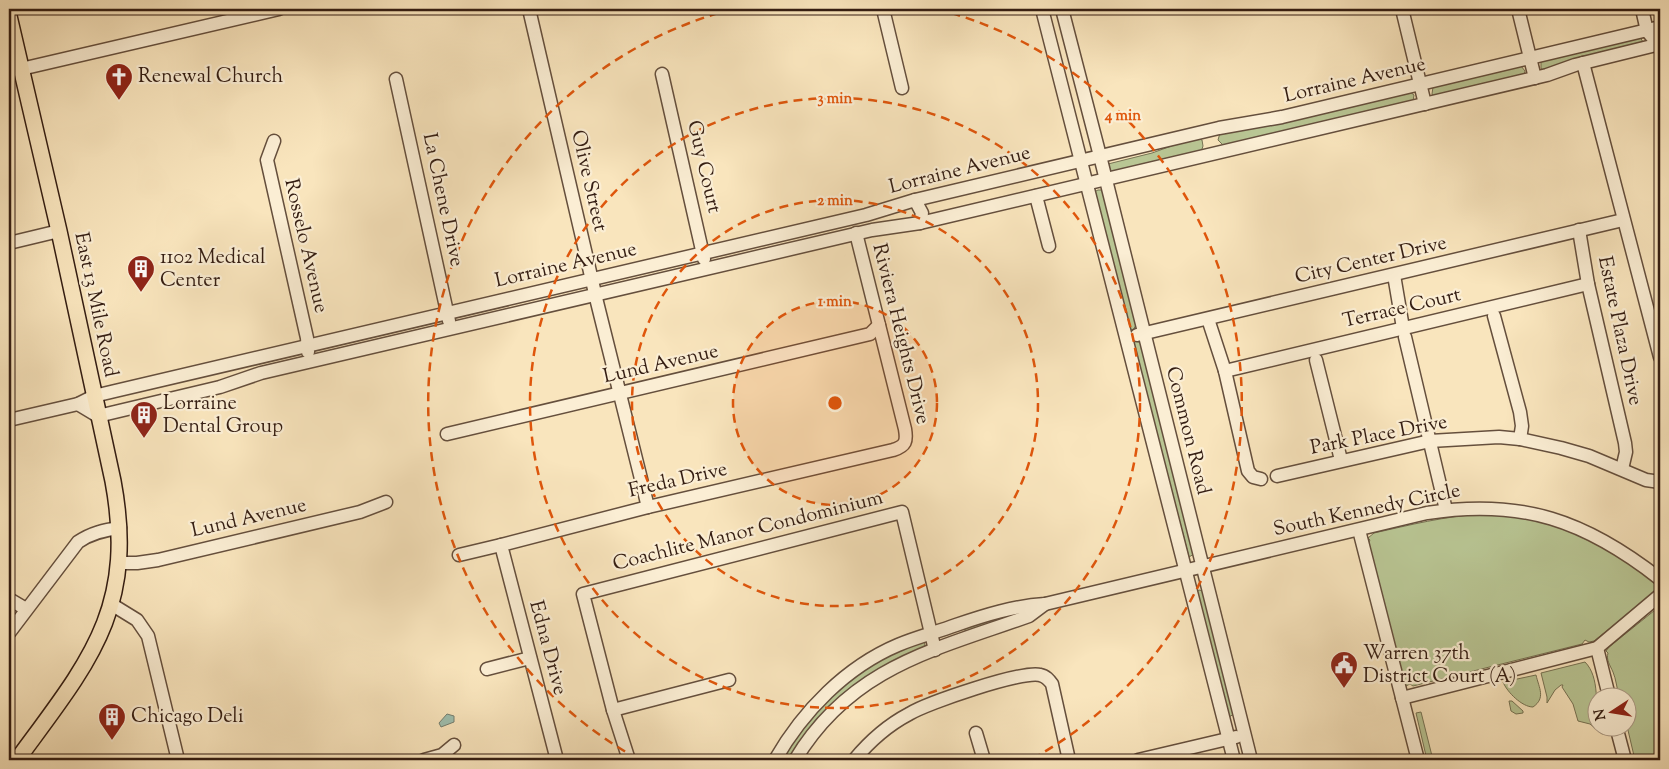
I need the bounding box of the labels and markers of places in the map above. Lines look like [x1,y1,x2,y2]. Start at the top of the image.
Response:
church icon: Renewal Church [104,62,134,101]
place label: Renewal Church [138,63,283,92]
place label: 1102 Medical Center [160,244,266,296]
building icon: 1102 Medical Center [126,254,156,293]
place label: Lorraine Dental Group [163,390,283,442]
centre of rings [826,394,844,412]
building icon: Lorraine Dental Group [129,400,159,439]
place label: Warren 37th District Court (A) [1363,640,1516,692]
public building icon: Warren 37th District Court (A) [1329,650,1359,689]
building icon: Chicago Deli [97,702,127,741]
place label: Chicago Deli [131,703,244,732]

